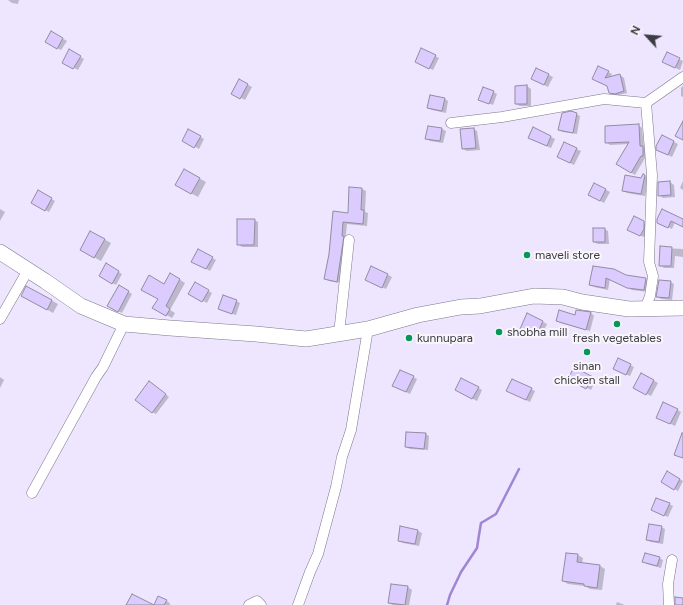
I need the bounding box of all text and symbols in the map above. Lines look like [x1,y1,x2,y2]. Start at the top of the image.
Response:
north arrow [627,16,667,56]
text: N [628,24,643,37]
place label: maveli store [535,248,600,262]
marker: maveli store [522,250,532,260]
marker: fresh vegetables [612,319,622,329]
place label: shobha mill [507,325,567,339]
marker: shobha mill [494,327,504,337]
place label: kunnupara [417,331,473,345]
place label: fresh vegetables [573,331,661,345]
marker: kunnupara [404,333,414,343]
marker: sinan chicken stall [582,347,592,357]
place label: sinan chicken stall [554,359,620,387]

